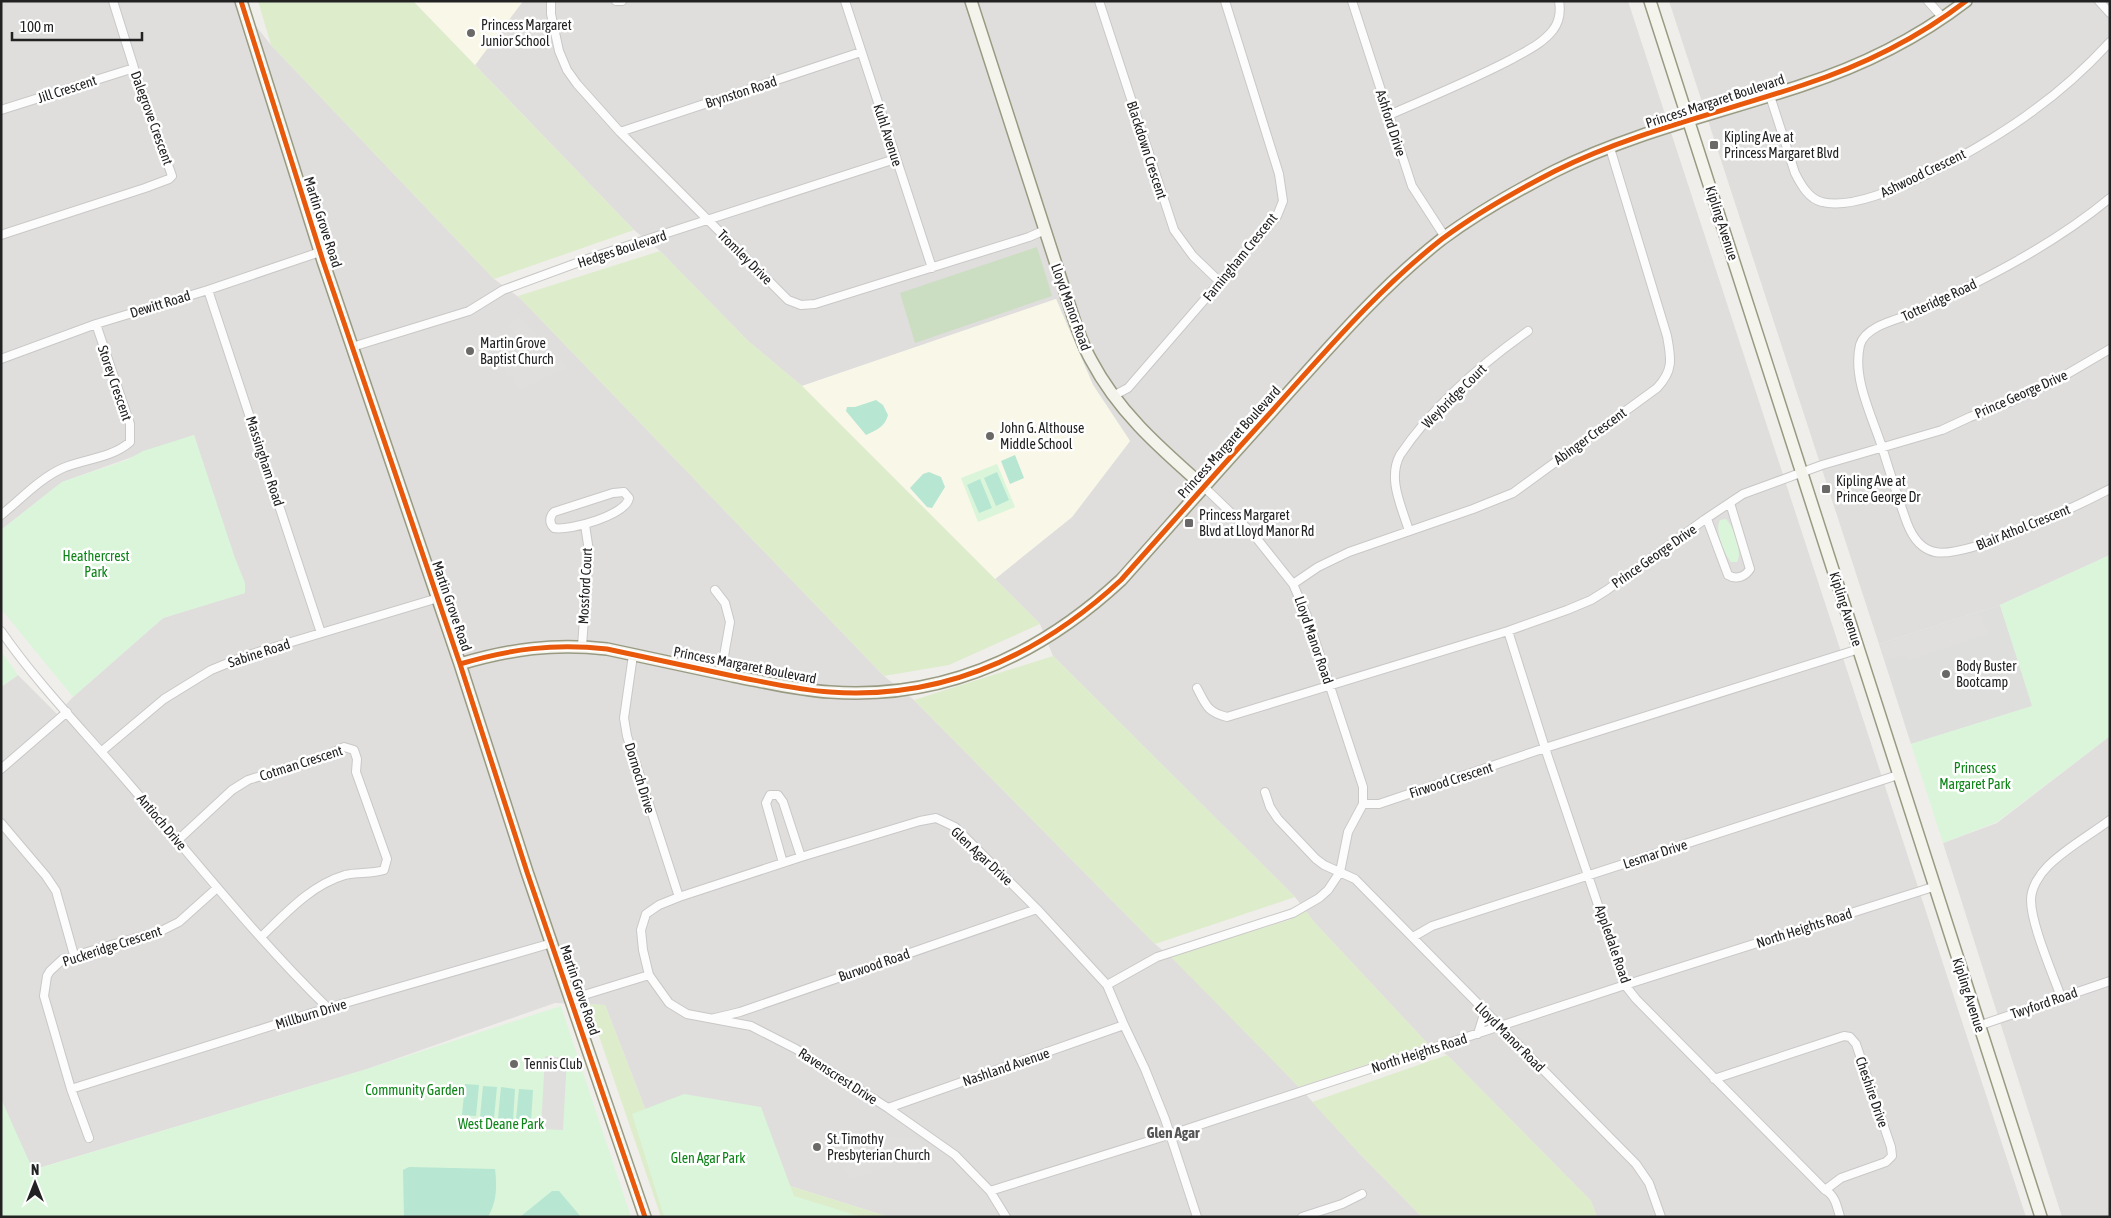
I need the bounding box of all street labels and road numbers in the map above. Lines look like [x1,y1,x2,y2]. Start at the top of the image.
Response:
street label: Dalegrove Crescent [128,69,176,167]
street label: Princess Margaret Boulevard [1643,71,1787,131]
street label: Jill Crescent [35,72,99,106]
street label: Brynston Road [703,73,779,111]
street label: Ashford Drive [1373,88,1409,158]
street label: Blackdown Crescent [1124,99,1170,201]
street label: Kuhl Avenue [870,102,906,168]
street label: Ashwood Crescent [1878,146,1968,200]
street label: Martin Grove Road [301,175,345,269]
street label: Kipling Avenue [1702,184,1742,262]
street label: Farningham Crescent [1200,210,1280,304]
street label: Tromley Drive [714,226,776,288]
street label: Hedges Boulevard [575,227,669,271]
street label: Lloyd Manor Road [1048,261,1094,353]
street label: Totteridge Road [1899,276,1979,324]
street label: Dewitt Road [128,287,192,321]
street label: Storey Crescent [95,343,135,423]
street label: Weybridge Court [1419,361,1489,431]
street label: Prince George Drive [1972,366,2070,422]
street label: Princess Margaret Boulevard [1174,383,1284,501]
street label: Abinger Crescent [1551,404,1629,468]
street label: Massingham Road [243,414,287,508]
street label: Blair Athol Crescent [1974,501,2072,553]
street label: Prince George Drive [1609,521,1699,591]
street label: Mossford Court [575,547,595,625]
street label: Martin Grove Road [429,559,475,653]
street label: Kipling Avenue [1826,570,1866,648]
street label: Lloyd Manor Road [1292,594,1336,686]
street label: Sabine Road [226,635,292,671]
street label: Princess Margaret Boulevard [672,643,818,687]
street label: Dornoch Drive [622,741,658,815]
street label: Cotman Crescent [257,742,345,784]
street label: Firwood Crescent [1407,759,1495,801]
street label: Antioch Drive [134,791,190,853]
street label: Glen Agar Drive [948,823,1016,889]
street label: Lesmar Drive [1621,836,1689,872]
street label: Appledale Road [1592,903,1634,985]
street label: North Heights Road [1754,905,1854,951]
street label: Puckeridge Crescent [60,922,164,970]
street label: Martin Grove Road [557,943,603,1037]
street label: Burwood Road [836,945,912,985]
street label: Kipling Avenue [1949,956,1989,1034]
street label: Twyford Road [2009,984,2079,1022]
street label: Millburn Drive [274,996,348,1032]
street label: Lloyd Manor Road [1472,999,1548,1075]
street label: North Heights Road [1369,1030,1469,1076]
street label: Ravenscrest Drive [795,1045,881,1107]
street label: Nashland Avenue [960,1045,1052,1089]
street label: Cheshire Drive [1852,1054,1892,1130]

